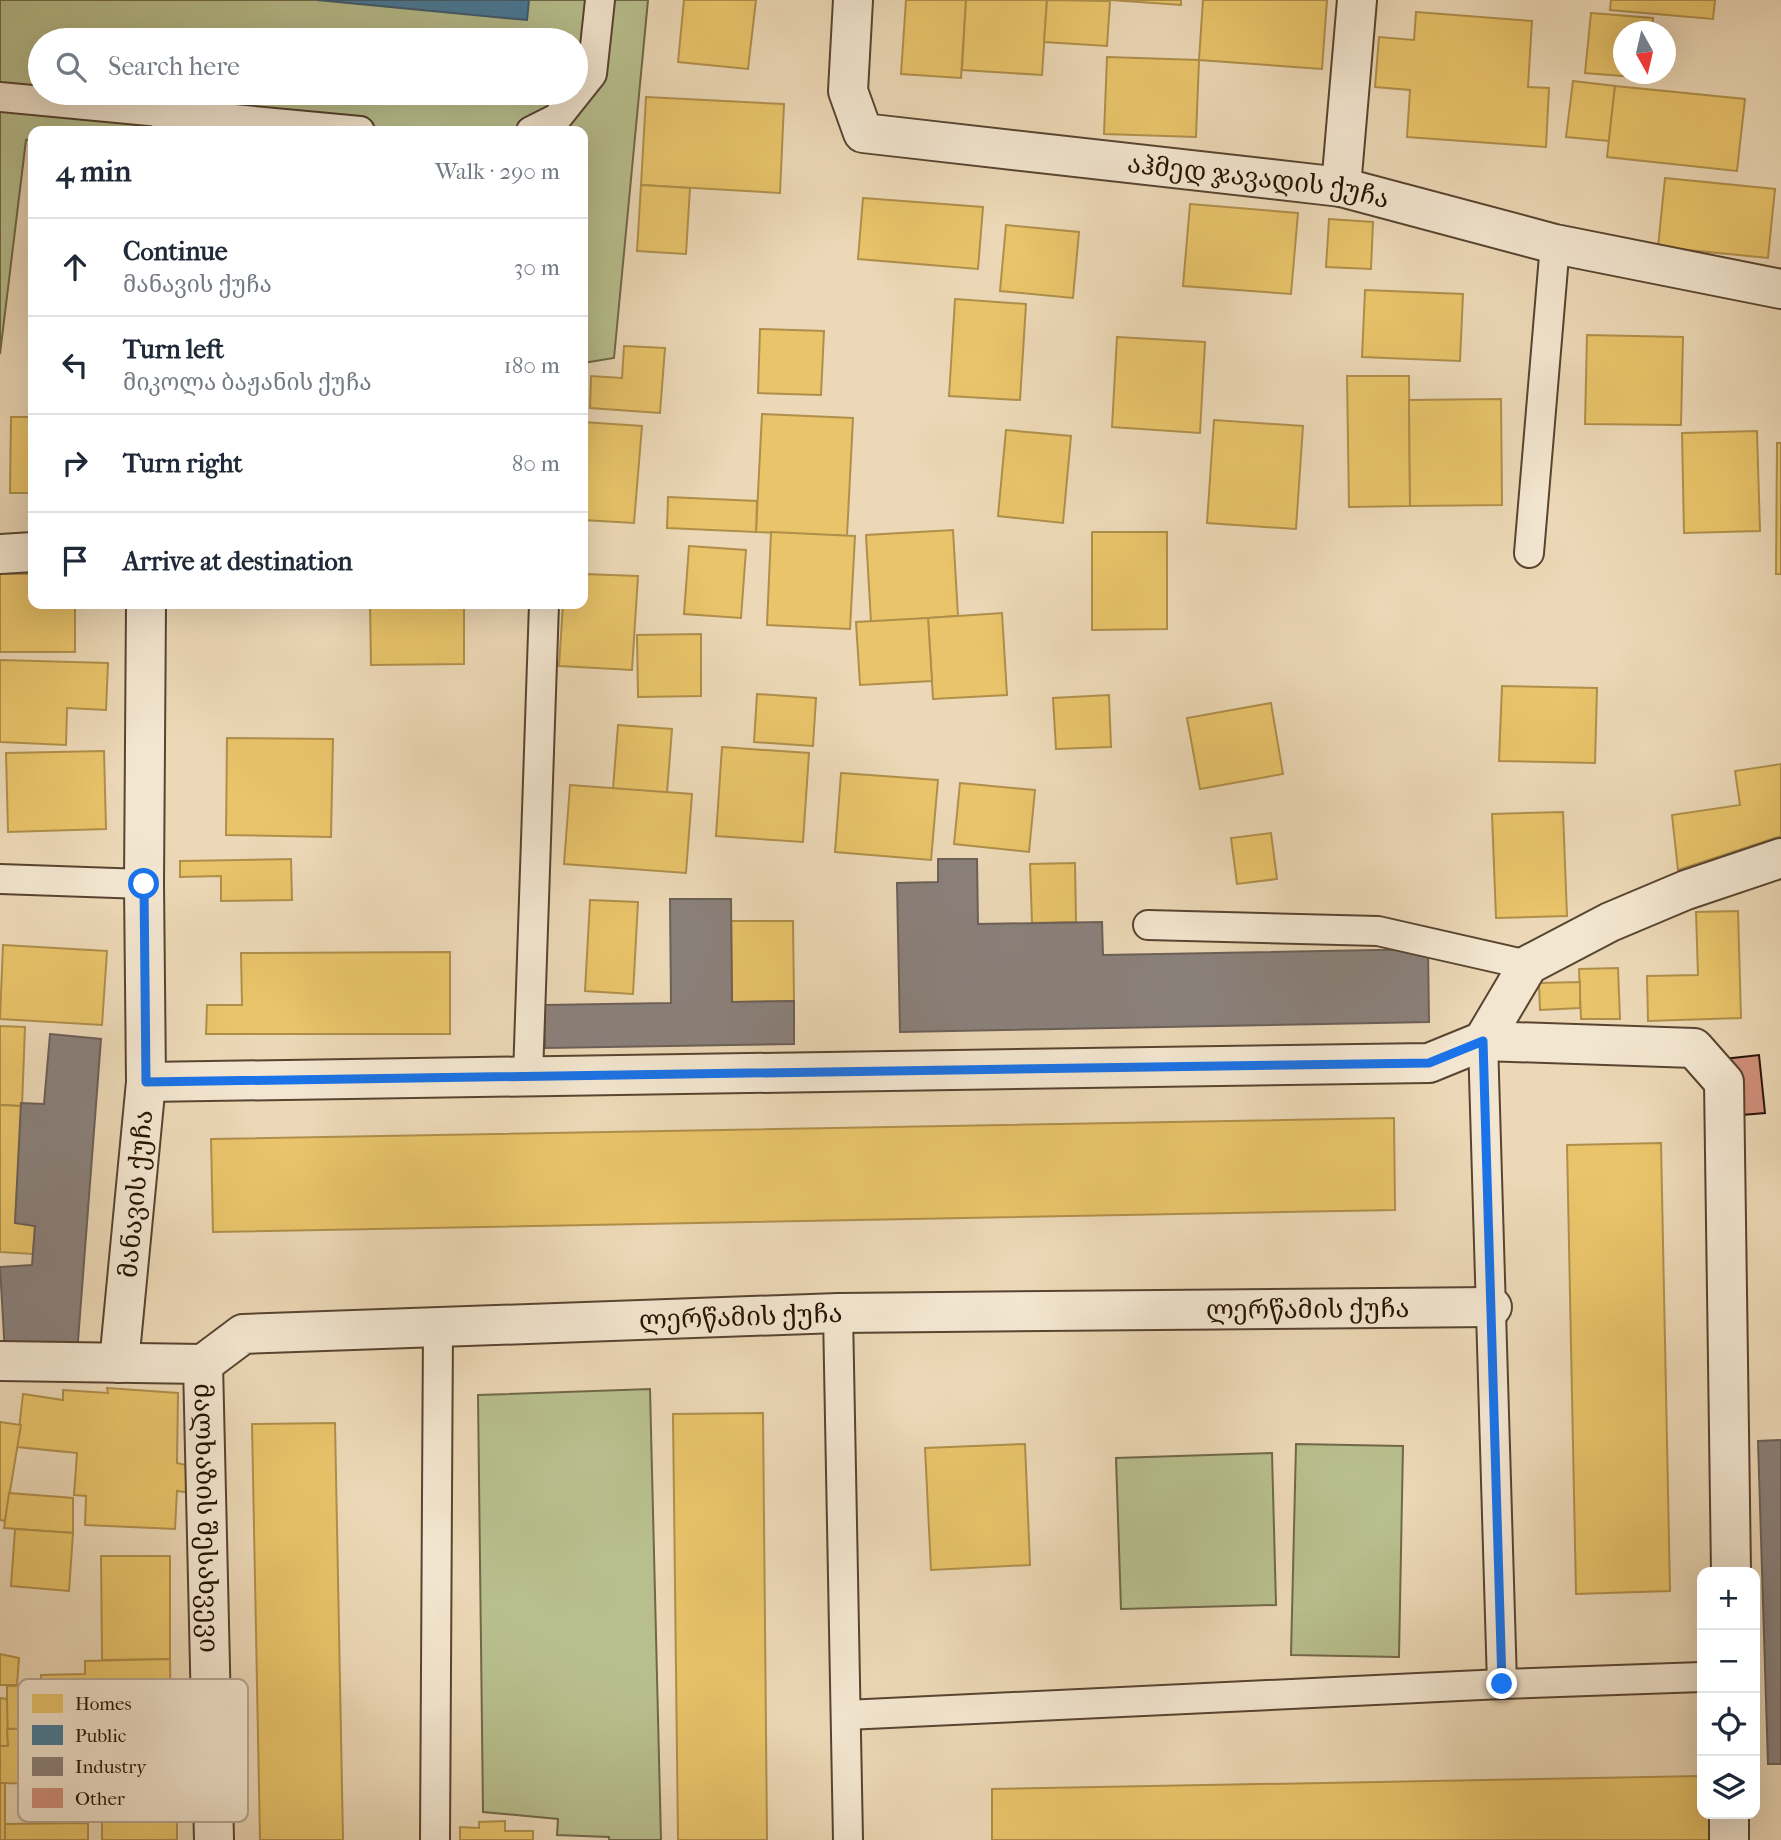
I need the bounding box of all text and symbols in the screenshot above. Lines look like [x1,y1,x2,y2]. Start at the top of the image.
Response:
north arrow [1613,21,1676,84]
search box [28,28,588,105]
icon: search [52,48,90,86]
text: Search here [108,51,240,82]
street label: აჰმედ ჯავადის ქუჩა [1126,147,1393,215]
text: 4 min [56,154,131,189]
text: Walk · 290 m [435,158,560,185]
text: Continue [123,236,228,267]
icon: ahead [56,248,94,286]
text: 30 m [514,254,560,281]
text: მანავის ქუჩა [123,271,272,298]
text: Turn left [123,334,224,365]
icon: left [56,346,94,384]
text: 180 m [503,352,560,379]
text: მიკოლა ბაჟანის ქუჩა [123,369,372,396]
icon: right [56,444,94,482]
text: Turn right [123,448,243,479]
text: 80 m [512,450,560,477]
icon: arrive [56,542,94,580]
text: Arrive at destination [123,546,353,577]
route start [128,868,159,899]
street label: მანავის ქუჩა [112,1109,159,1279]
street label: ლერწამის ქუჩა [1206,1292,1409,1325]
street label: ლერწამის ქუჩა [638,1297,843,1336]
street label: მალხაზის შესახვევი [188,1383,225,1653]
map controls [1697,1567,1760,1819]
button: + [1697,1567,1760,1630]
button: − [1697,1630,1760,1693]
route end [1486,1668,1517,1699]
legend [18,1679,248,1822]
text: Homes [75,1693,131,1715]
button: locate [1697,1693,1760,1756]
text: Public [75,1725,126,1747]
text: Industry [75,1756,147,1778]
button: layers [1697,1756,1760,1819]
text: Other [75,1788,126,1810]

